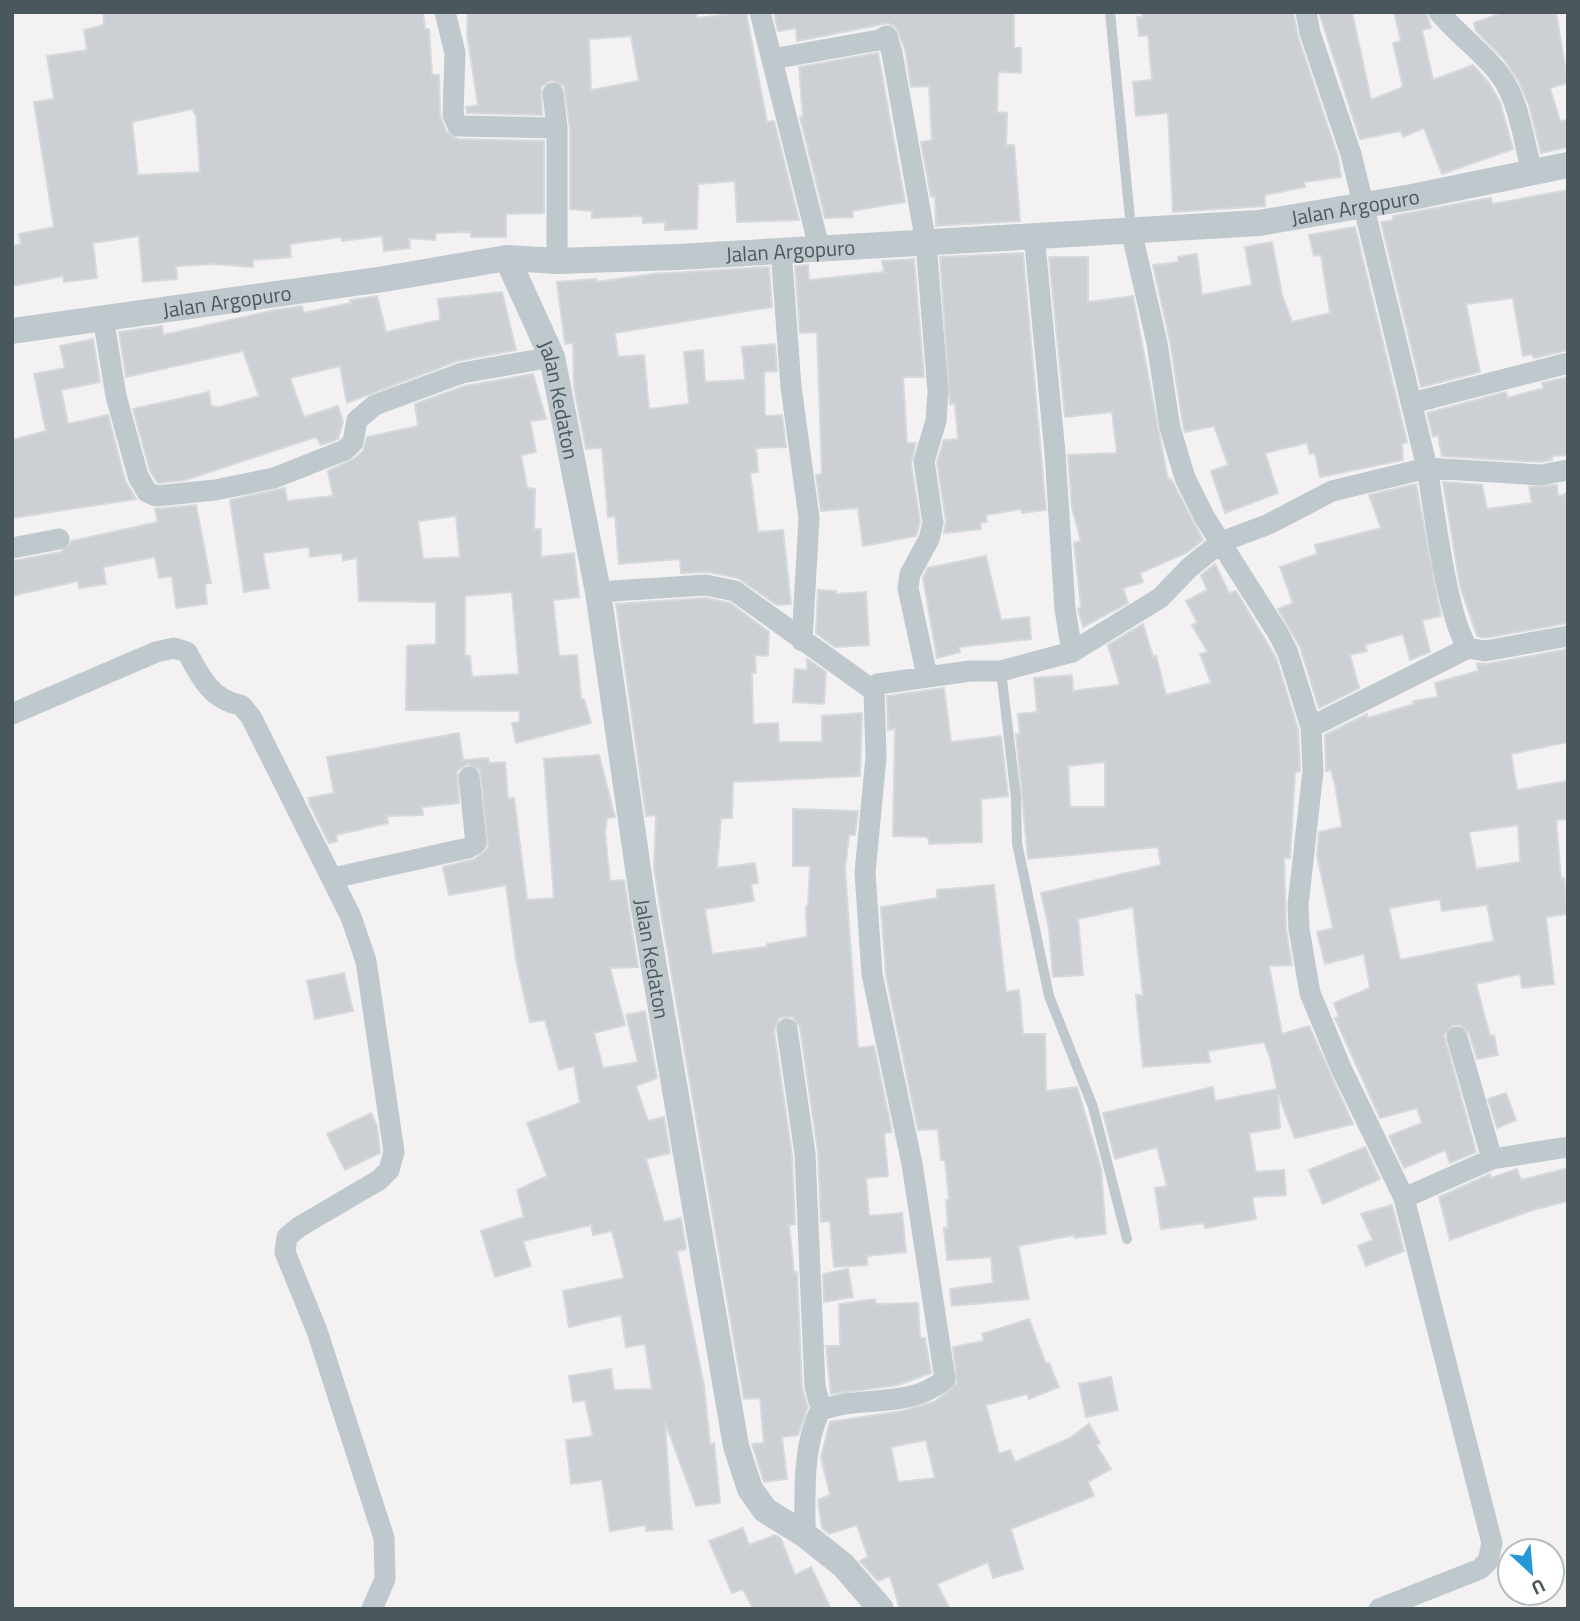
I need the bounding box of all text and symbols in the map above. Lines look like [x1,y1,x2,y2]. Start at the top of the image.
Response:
street label: Jalan Argopuro [1288,180,1422,233]
street label: Jalan Argopuro [725,231,856,270]
street label: Jalan Argopuro [160,276,293,326]
street label: Jalan Kedaton [530,334,588,462]
street label: Jalan Kedaton [627,897,679,1021]
north arrow [1496,1537,1566,1607]
text: U [1527,1572,1551,1603]

